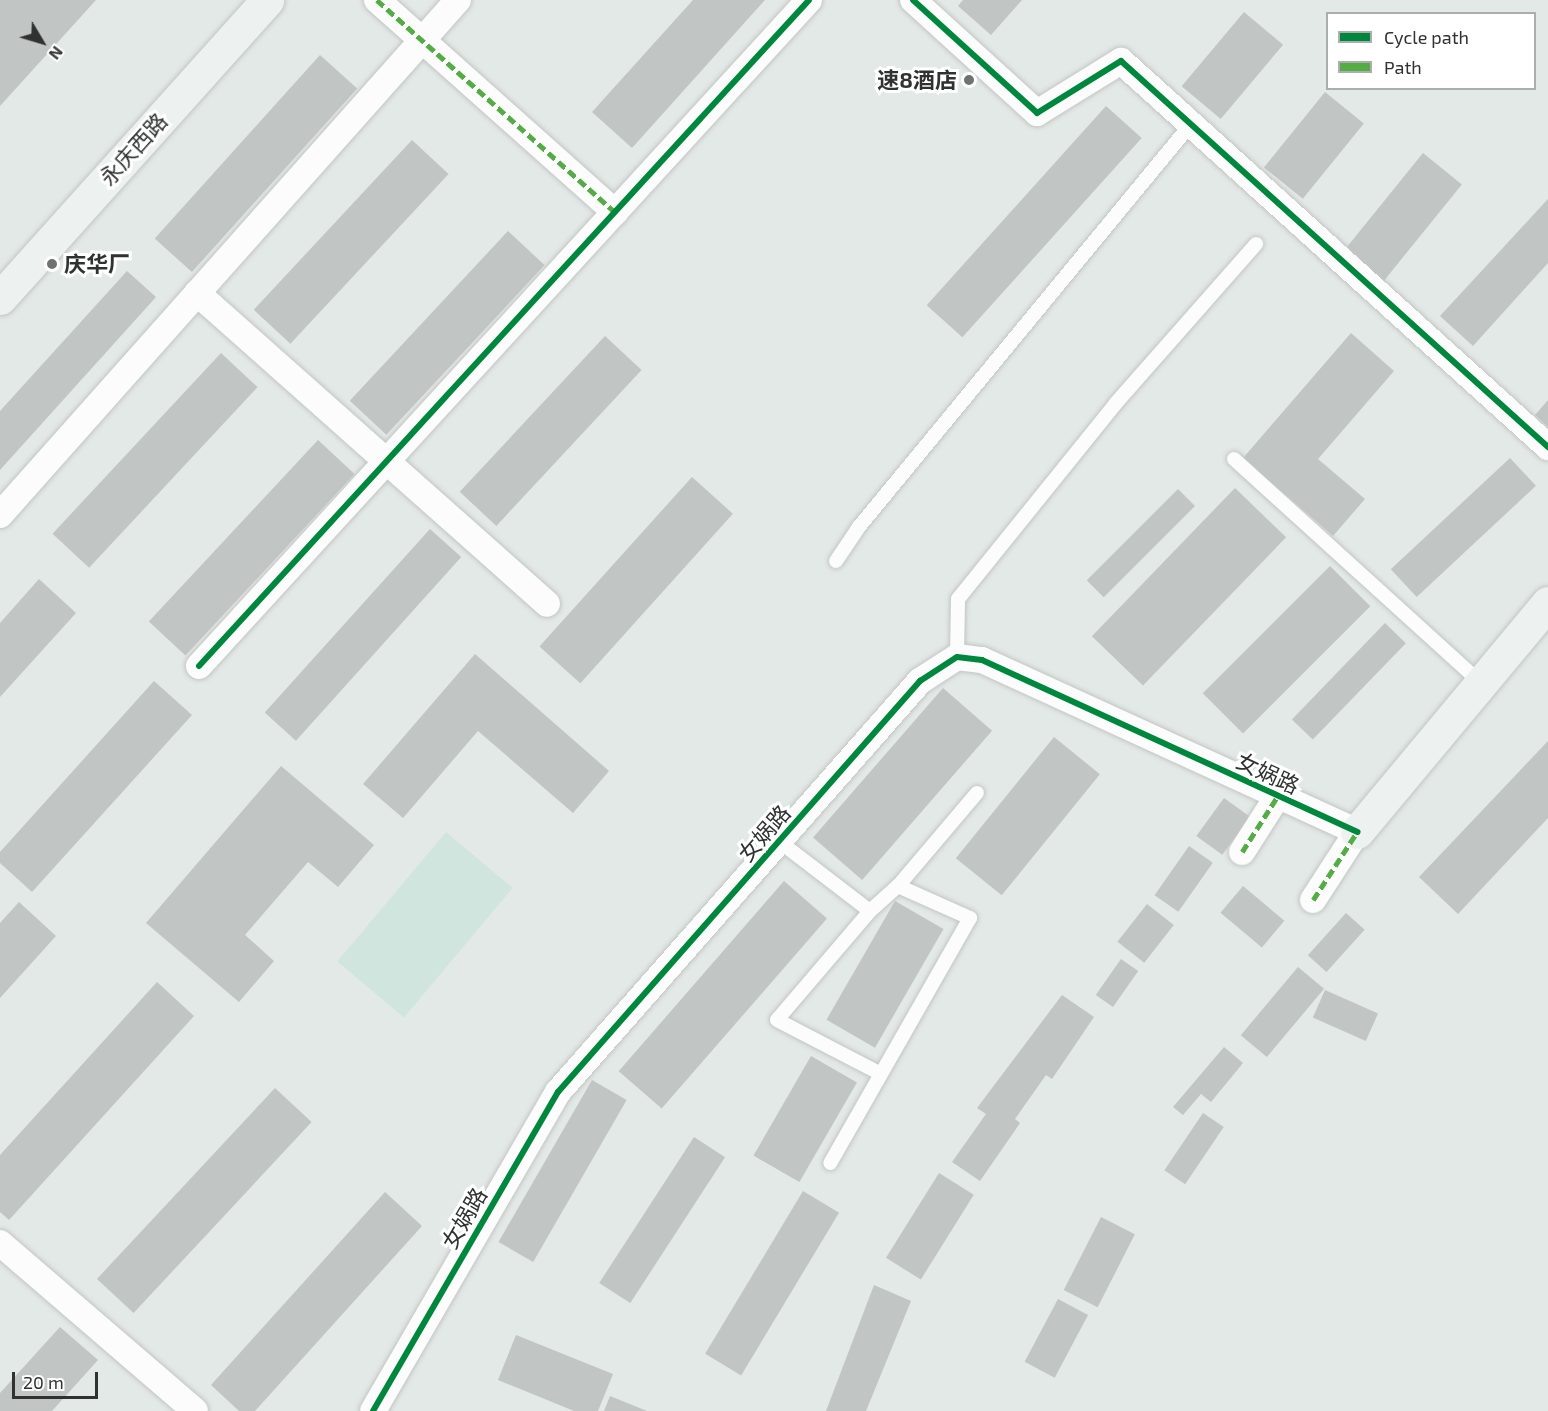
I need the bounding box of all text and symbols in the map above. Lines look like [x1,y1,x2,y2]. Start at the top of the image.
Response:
north arrow [12,12,72,72]
legend [1326,12,1536,90]
text: Cycle path [1384,26,1469,48]
text: N [46,43,68,64]
text: Path [1384,56,1422,78]
place label: 速8酒店 [877,67,957,93]
marker: 速8酒店 [962,73,976,87]
street label: 永庆西路 [94,107,172,191]
place label: 庆华厂 [64,251,130,277]
marker: 庆华厂 [45,257,59,271]
street label: 女娲路 [1233,747,1303,799]
street label: 女娲路 [732,799,796,867]
street label: 女娲路 [436,1183,492,1253]
scale bar [15,1360,100,1398]
text: 20 m [23,1371,64,1393]

